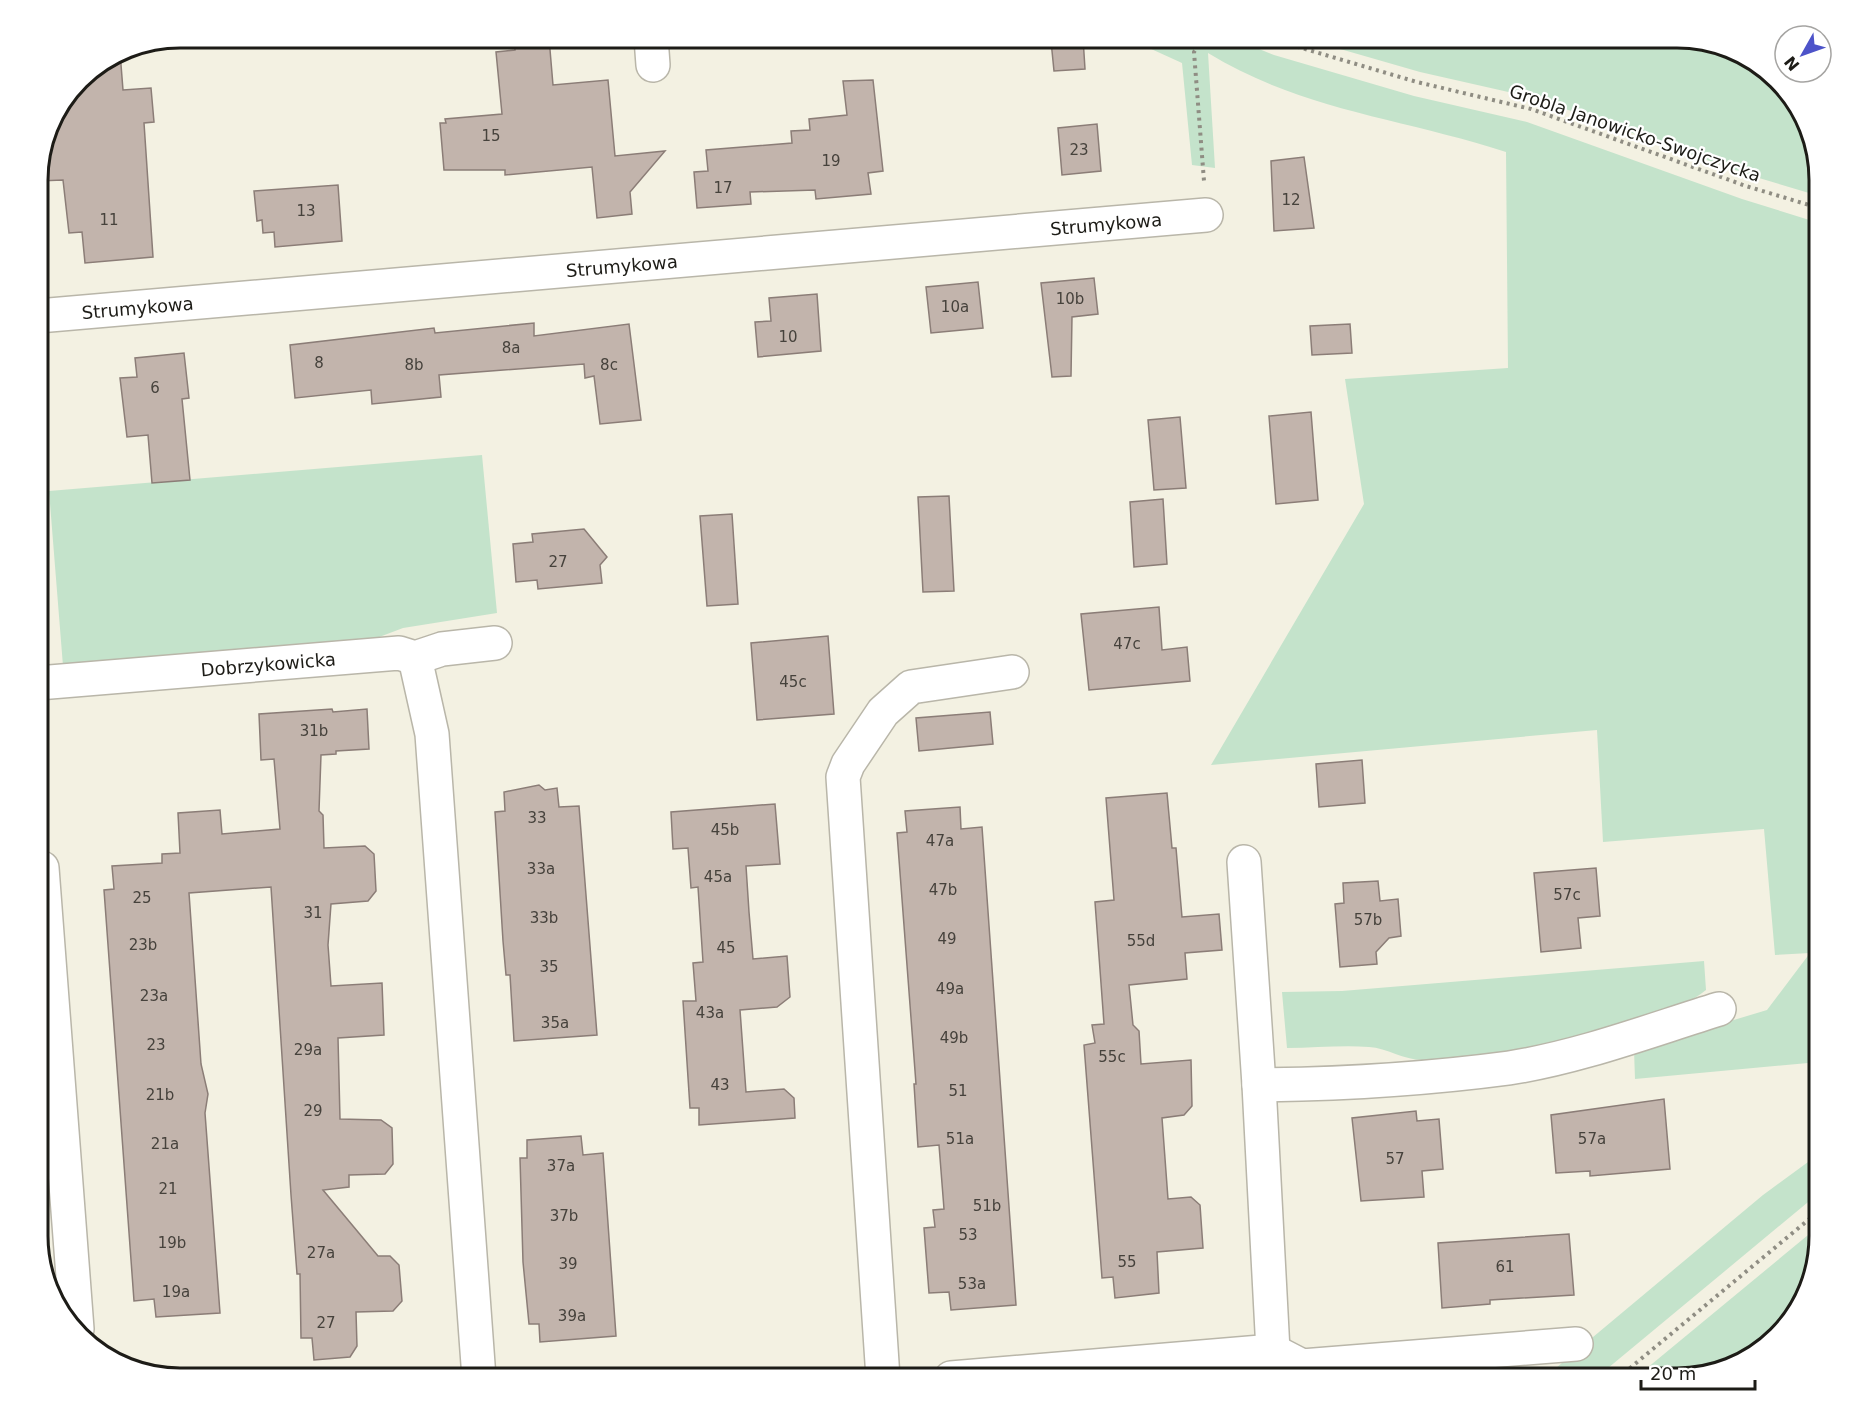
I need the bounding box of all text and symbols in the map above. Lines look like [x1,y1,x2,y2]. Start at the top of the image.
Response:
north arrow [1773,24,1833,84]
text: N [1780,52,1803,75]
street label: Grobla Janowicko-Swojczycka [1507,80,1763,186]
house number: 15 [481,127,501,145]
house number: 23 [1069,141,1089,159]
house number: 19 [821,152,841,170]
house number: 17 [713,179,733,197]
house number: 12 [1281,191,1301,209]
house number: 13 [296,202,316,220]
street label: Strumykowa [1049,208,1163,239]
house number: 11 [99,211,119,229]
street label: Strumykowa [565,250,679,281]
house number: 10b [1056,290,1084,308]
street label: Strumykowa [81,292,194,323]
house number: 10a [941,298,969,316]
house number: 10 [778,328,798,346]
house number: 8a [502,339,520,357]
house number: 8 [314,354,324,372]
house number: 8b [404,356,424,374]
house number: 8c [600,356,618,374]
house number: 6 [150,379,160,397]
house number: 27 [548,553,568,571]
house number: 47c [1113,635,1141,653]
street label: Dobrzykowicka [200,648,337,680]
house number: 45c [779,673,807,691]
house number: 31b [300,722,328,740]
house number: 33 [527,809,547,827]
house number: 45b [711,821,739,839]
house number: 47a [926,832,954,850]
house number: 33a [527,860,555,878]
house number: 45a [704,868,732,886]
house number: 47b [929,881,957,899]
house number: 57c [1553,886,1581,904]
house number: 25 [132,889,152,907]
house number: 31 [303,904,323,922]
house number: 33b [530,909,558,927]
house number: 57b [1354,911,1382,929]
house number: 49 [937,930,957,948]
house number: 55d [1127,932,1155,950]
house number: 23b [129,936,157,954]
house number: 45 [716,939,736,957]
house number: 35 [539,958,559,976]
house number: 49a [936,980,964,998]
house number: 23a [140,987,168,1005]
house number: 43a [696,1004,724,1022]
house number: 35a [541,1014,569,1032]
house number: 49b [940,1029,968,1047]
house number: 23 [146,1036,166,1054]
house number: 29a [294,1041,322,1059]
house number: 55c [1098,1048,1126,1066]
house number: 43 [710,1076,730,1094]
house number: 51 [948,1082,968,1100]
house number: 21b [146,1086,174,1104]
house number: 29 [303,1102,323,1120]
house number: 51a [946,1130,974,1148]
house number: 57a [1578,1130,1606,1148]
house number: 21a [151,1135,179,1153]
house number: 57 [1385,1150,1405,1168]
house number: 37a [547,1157,575,1175]
house number: 21 [158,1180,178,1198]
house number: 51b [973,1197,1001,1215]
house number: 37b [550,1207,578,1225]
house number: 53 [958,1226,978,1244]
house number: 19b [158,1234,186,1252]
house number: 27a [307,1244,335,1262]
house number: 55 [1117,1253,1137,1271]
house number: 39 [558,1255,578,1273]
house number: 61 [1495,1258,1515,1276]
house number: 53a [958,1275,986,1293]
house number: 19a [162,1283,190,1301]
house number: 39a [558,1307,586,1325]
house number: 27 [316,1314,336,1332]
scale bar [1641,1353,1755,1391]
text: 20 m [1650,1363,1696,1384]

